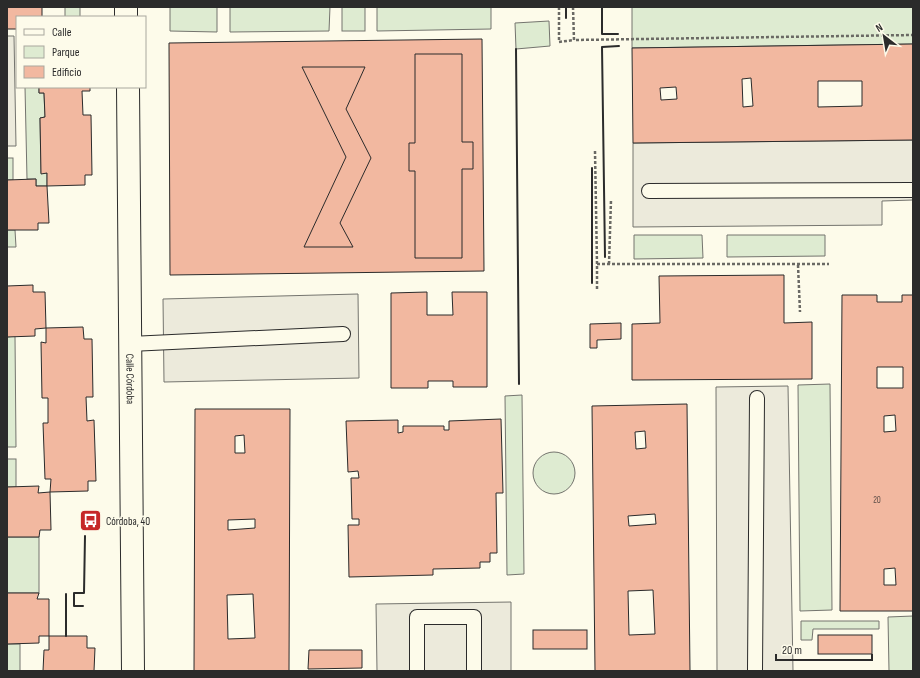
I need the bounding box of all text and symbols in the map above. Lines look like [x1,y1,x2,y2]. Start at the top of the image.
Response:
legend [16,16,146,88]
north arrow [864,16,904,56]
text: N [873,21,885,35]
text: Calle [52,25,72,40]
text: Parque [52,45,80,60]
text: Edificio [52,65,81,80]
street label: Calle Córdoba [123,354,137,404]
house number: 20 [873,495,881,506]
bus stop icon: Córdoba, 40 [78,508,104,534]
place label: Córdoba, 40 [106,515,150,528]
scale bar [776,636,872,662]
text: 20 m [782,643,802,658]

